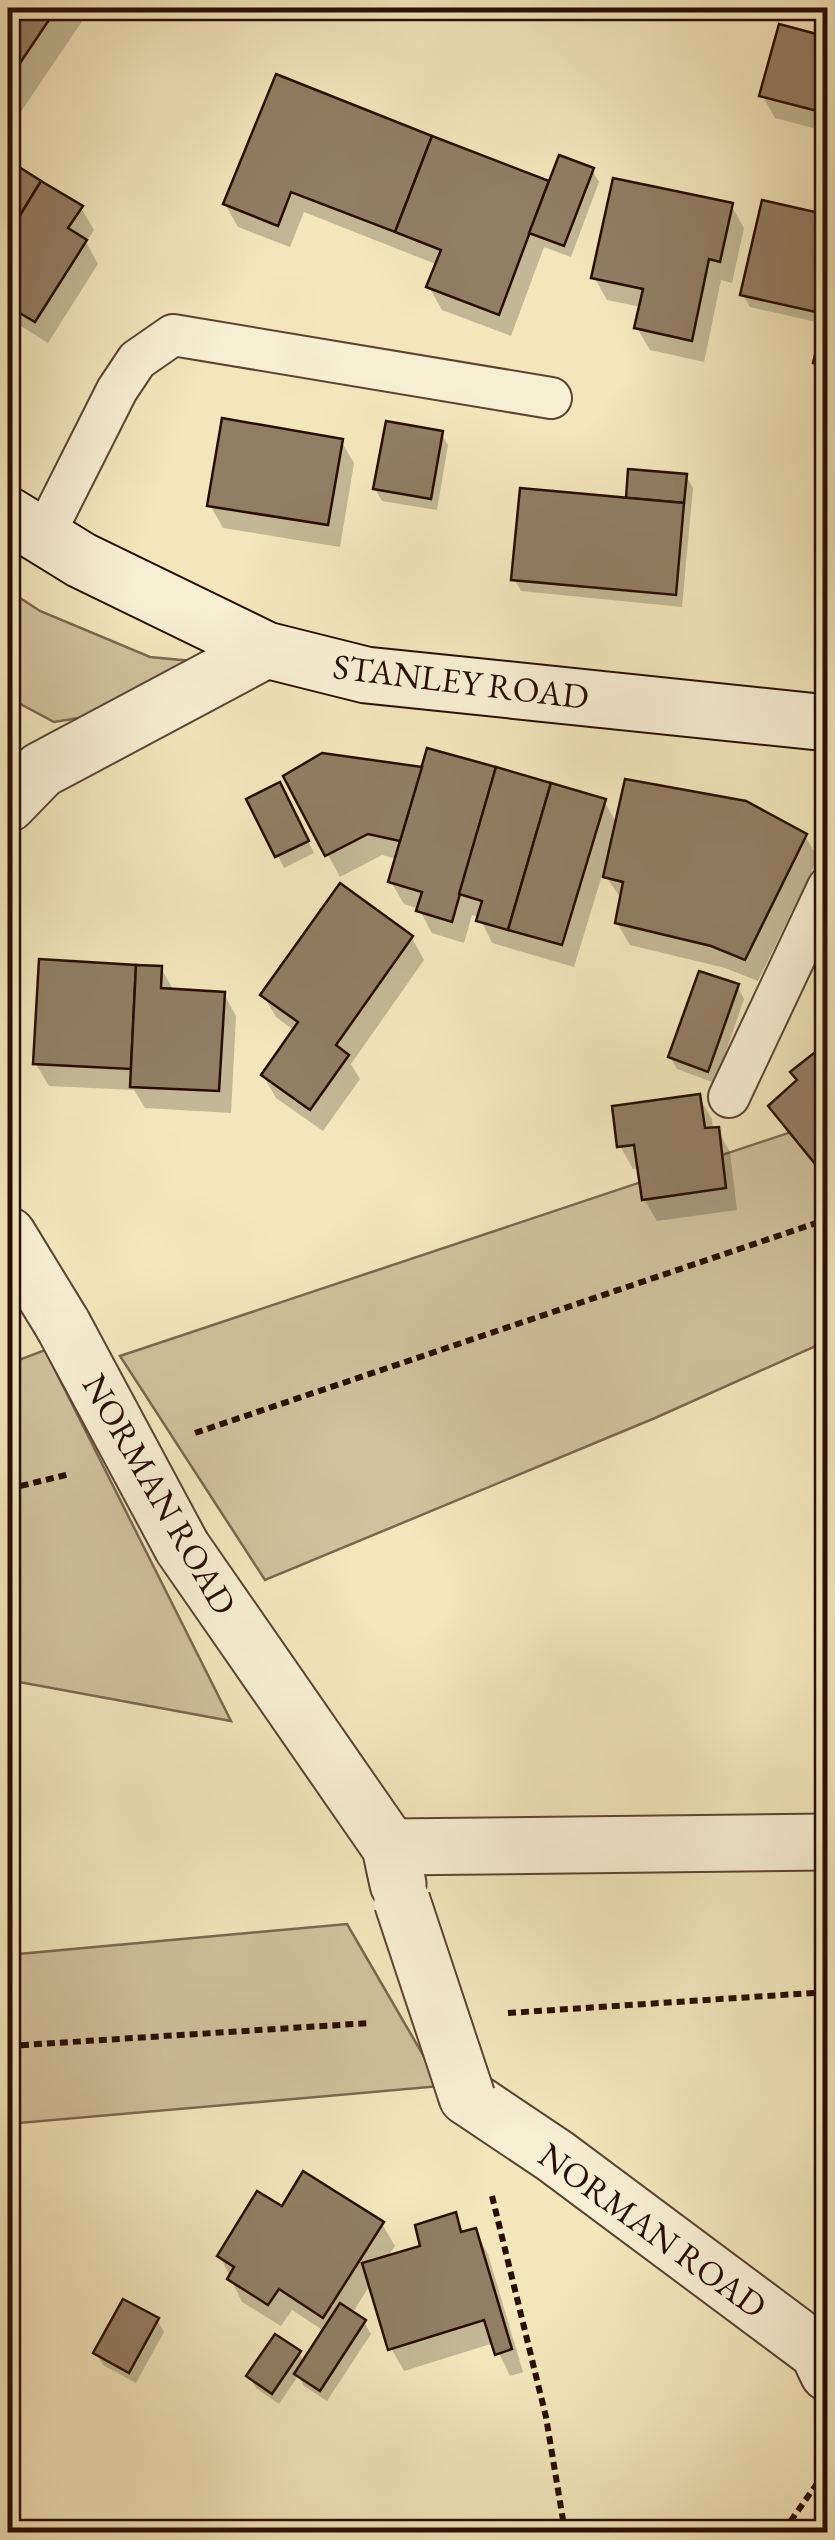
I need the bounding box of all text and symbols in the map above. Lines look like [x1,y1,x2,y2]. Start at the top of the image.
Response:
street label: STANLEY ROAD [331,643,591,719]
street label: NORMAN ROAD [73,1365,247,1623]
street label: NORMAN ROAD [530,2132,776,2328]

